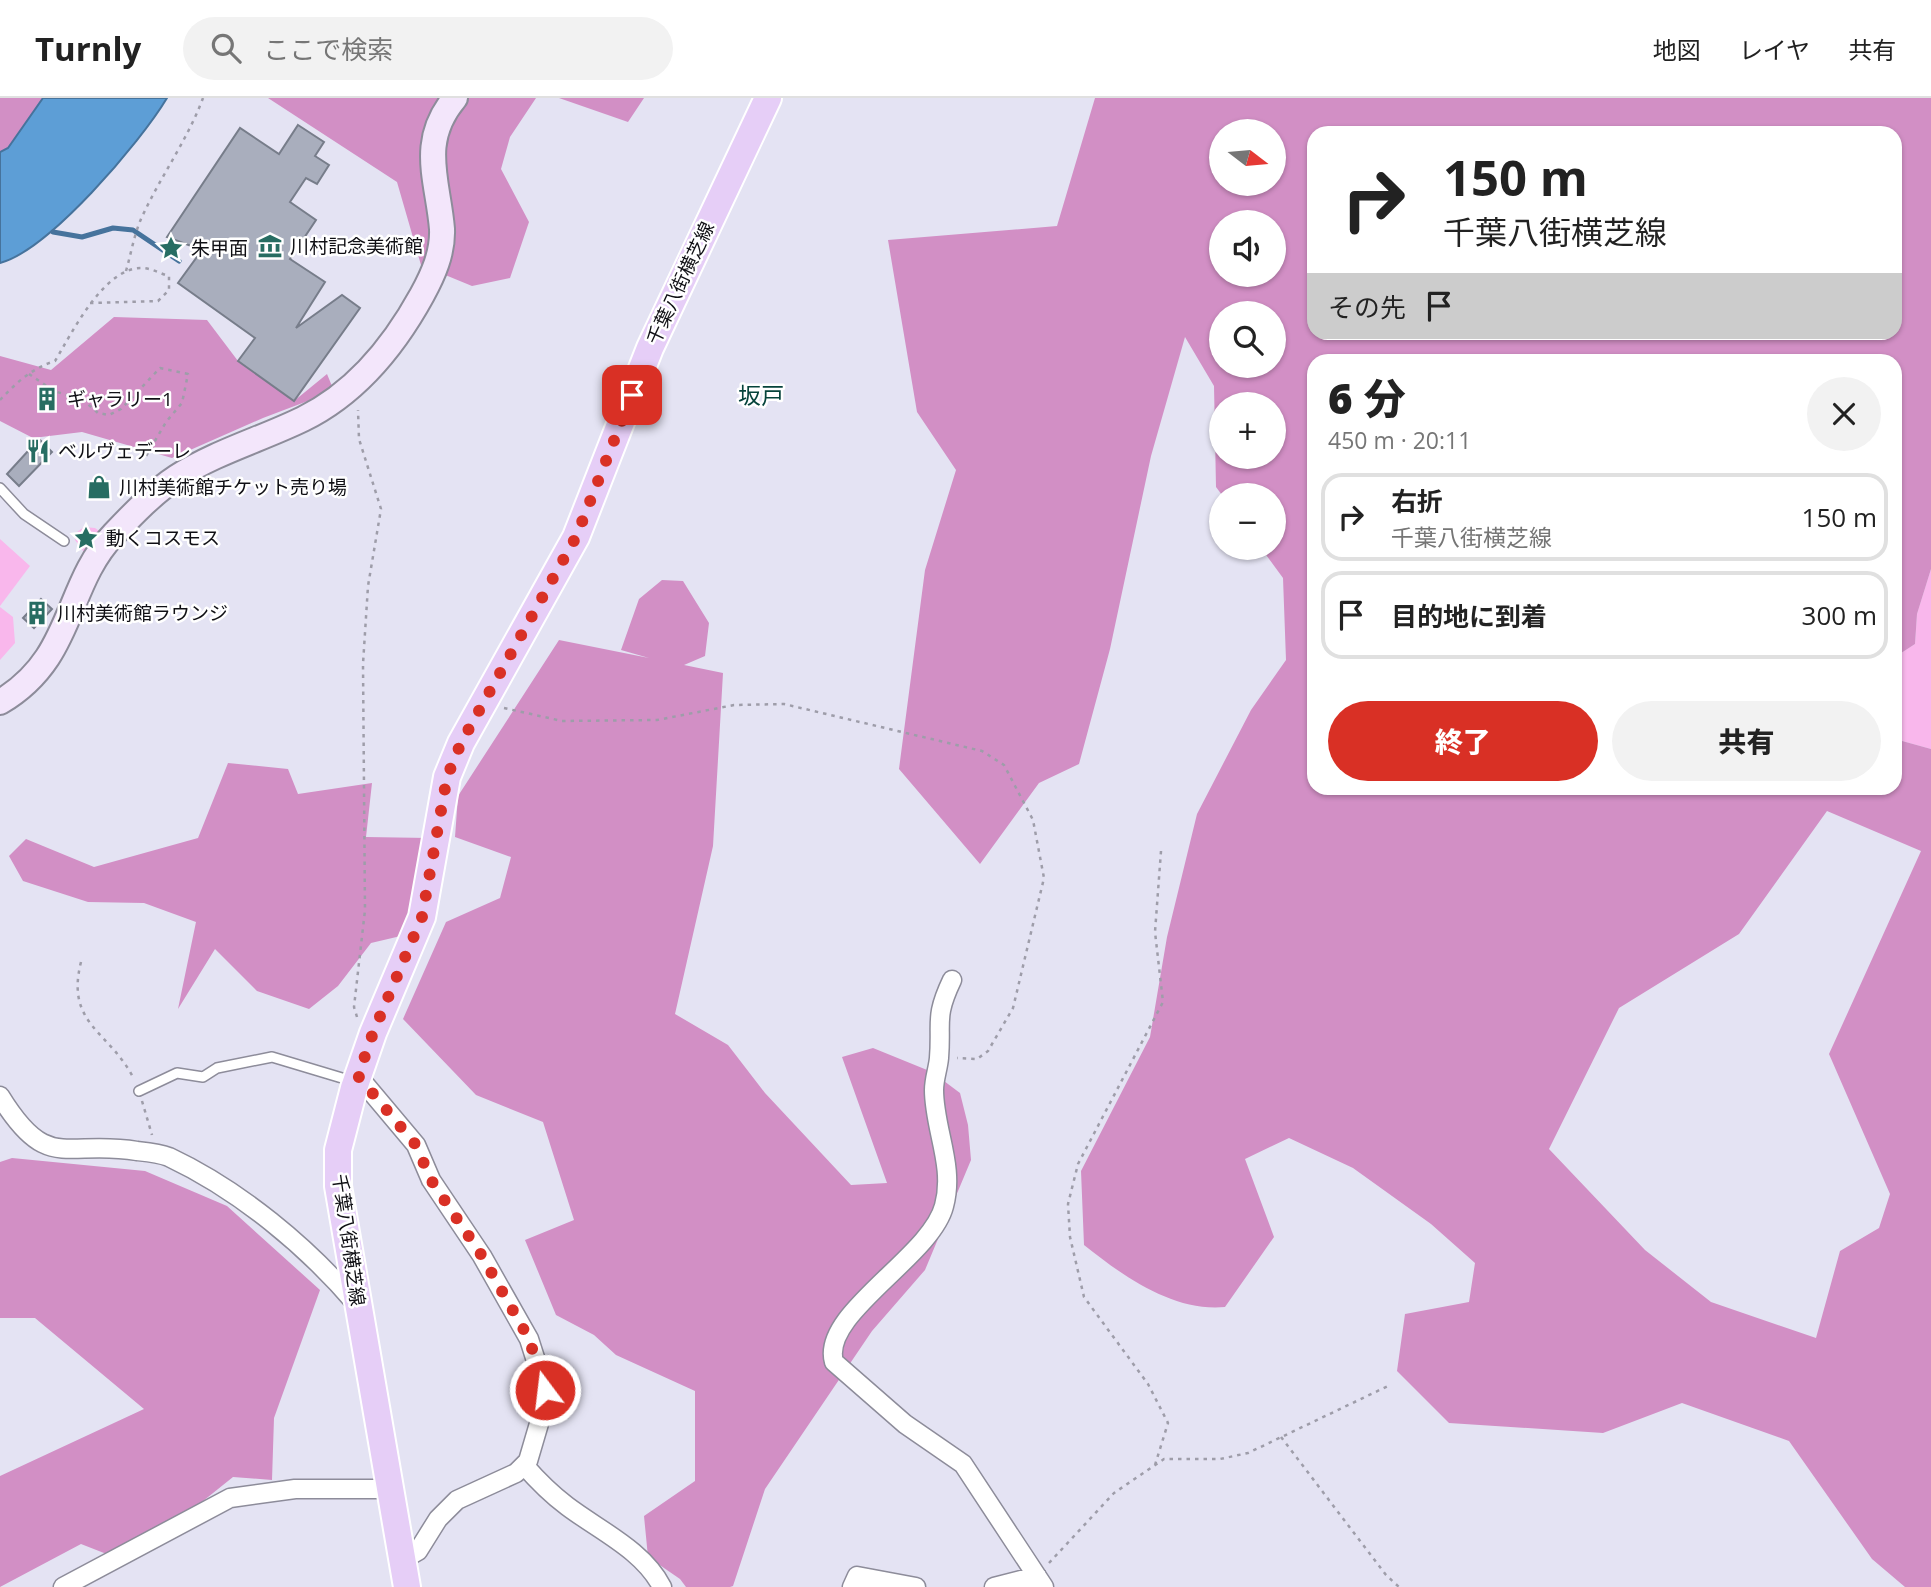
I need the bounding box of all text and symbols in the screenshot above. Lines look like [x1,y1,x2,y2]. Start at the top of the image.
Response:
search box [183,17,673,80]
text: Turnly [35,26,141,71]
icon: search [207,29,245,67]
text: ここで検索 [263,31,393,67]
text: 地図 [1653,33,1701,66]
text: レイヤ [1739,33,1810,66]
text: 共有 [1848,33,1896,66]
north arrow [1209,119,1286,196]
map controls [1209,119,1286,560]
text: 150 m [1443,144,1588,210]
icon: right [1328,154,1419,245]
button: sound [1209,210,1286,287]
text: 千葉八街横芝線 [1443,210,1667,253]
street label: 千葉八街横芝線 [640,217,720,349]
museum icon: 川村記念美術館 [256,232,284,260]
place label: 川村記念美術館 [290,233,423,259]
place icon: 朱甲面 [157,234,185,262]
place label: 朱甲面 [191,235,248,261]
icon: arrive [1420,287,1458,325]
text: その先 [1328,289,1406,325]
button: search [1209,301,1286,378]
pin [602,365,662,425]
text: 6 分 [1328,369,1406,426]
icon: arrive [613,376,651,414]
button: close [1807,377,1881,451]
district label: 坂戸 [738,379,784,411]
building icon: ギャラリー1 [33,385,61,413]
place label: ギャラリー1 [67,386,173,412]
button: + [1209,392,1286,469]
text: 450 m · 20:11 [1328,424,1471,456]
restaurant icon: ベルヴェデーレ [24,437,52,465]
place label: ベルヴェデーレ [58,438,191,464]
shop icon: 川村美術館チケット売り場 [85,473,113,501]
place label: 川村美術館チケット売り場 [119,474,347,500]
button: − [1209,483,1286,560]
text: 右折 [1391,483,1443,519]
icon: right [1332,498,1370,536]
text: 150 m [1802,499,1877,535]
text: 千葉八街横芝線 [1391,521,1552,553]
place icon: 動くコスモス [72,524,100,552]
place label: 動くコスモス [106,525,220,551]
icon: arrive [1332,596,1370,634]
text: 300 m [1802,597,1877,633]
text: 目的地に到着 [1391,598,1547,634]
building icon: 川村美術館ラウンジ [23,599,51,627]
place label: 川村美術館ラウンジ [57,600,228,626]
button: 終了 [1328,701,1598,781]
button: 共有 [1612,701,1881,781]
street label: 千葉八街横芝線 [327,1172,371,1308]
position arrow [508,1353,582,1427]

